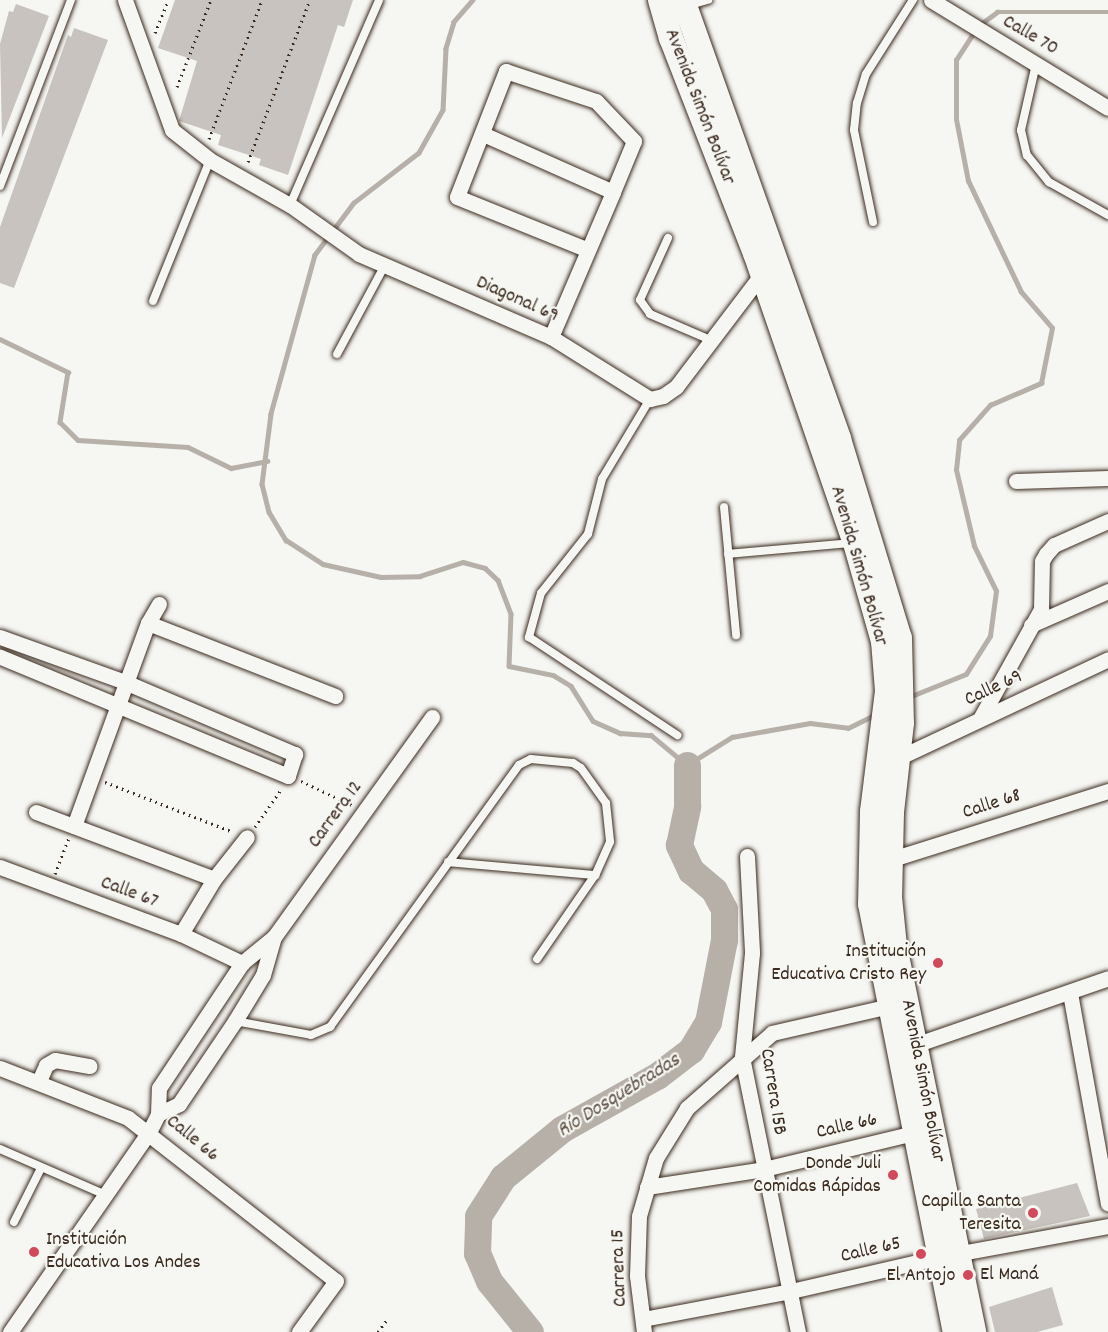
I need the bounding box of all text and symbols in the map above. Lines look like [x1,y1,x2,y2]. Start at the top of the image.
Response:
street label: Calle 70 [998,10,1062,62]
street label: Avenida Simón Bolívar [658,26,740,188]
street label: Diagonal 69 [472,271,562,329]
street label: Avenida Simón Bolívar [824,483,892,649]
street label: Calle 69 [961,665,1027,713]
street label: Carrera 12 [304,777,368,853]
street label: Calle 68 [960,784,1024,826]
street label: Calle 67 [97,872,161,914]
place label: Institución Educativa Cristo Rey [771,940,926,987]
marker: Institución Educativa Cristo Rey [931,956,945,970]
street label: Avenida Simón Bolívar [894,998,950,1164]
street label: Carrera 15B [753,1047,791,1137]
water label: Río Dosquebradas [553,1048,685,1144]
street label: Calle 66 [814,1108,880,1146]
street label: Calle 66 [160,1110,224,1168]
place label: Donde Juli Comidas Rápidas [753,1152,881,1199]
marker: Donde Juli Comidas Rápidas [886,1168,900,1182]
place label: Capilla Santa Teresita [921,1190,1021,1237]
marker: Capilla Santa Teresita [1026,1206,1040,1220]
place label: Institución Educativa Los Andes [46,1228,201,1275]
street label: Carrera 15 [607,1229,633,1307]
street label: Calle 65 [838,1232,904,1270]
marker: Institución Educativa Los Andes [27,1245,41,1259]
marker: El Antojo [914,1247,928,1261]
place label: El Maná [980,1263,1039,1287]
place label: El Antojo [887,1264,955,1288]
marker: El Maná [961,1268,975,1282]

